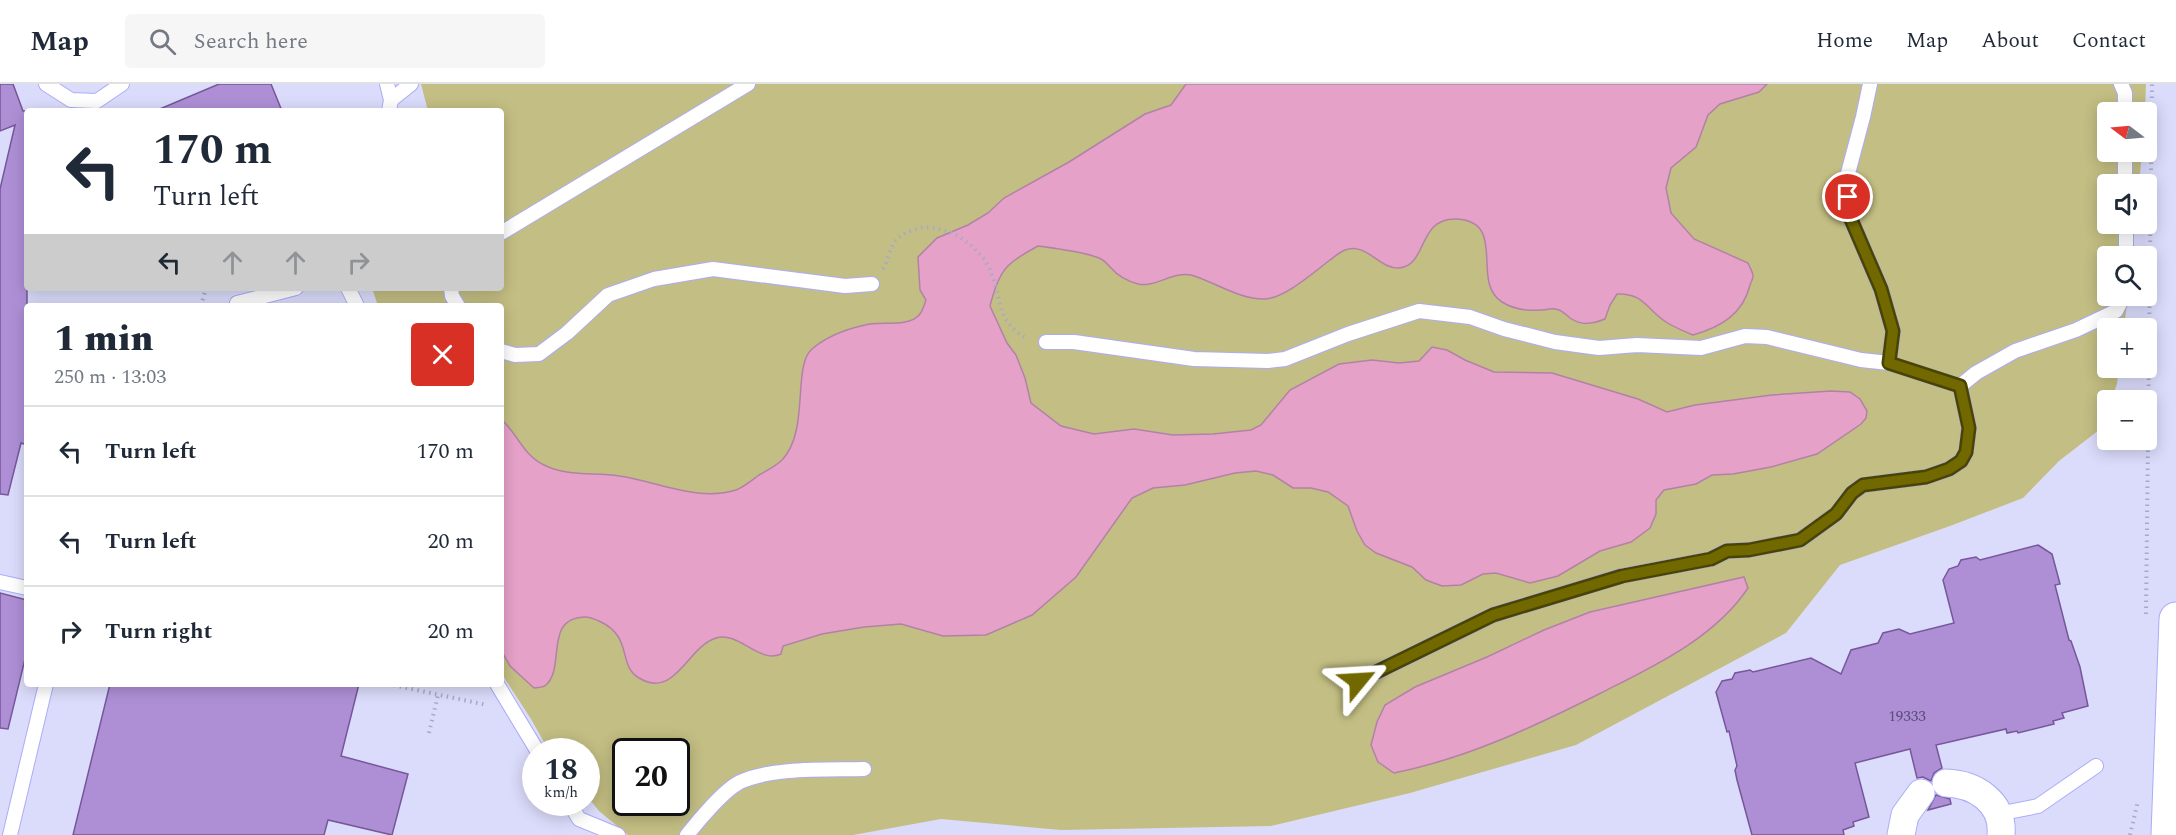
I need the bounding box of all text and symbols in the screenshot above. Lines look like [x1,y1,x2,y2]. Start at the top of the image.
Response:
search box [125,14,545,68]
text: Map [30,20,89,63]
icon: search [146,25,179,58]
text: Search here [194,25,308,58]
text: Home [1816,25,1873,57]
text: Map [1906,25,1948,57]
text: About [1981,25,2039,57]
text: Contact [2072,25,2146,57]
north arrow [2097,102,2157,162]
map controls [2097,102,2157,450]
text: 170 m [153,119,272,182]
icon: left [54,132,132,210]
pin [1822,171,1873,222]
button: sound [2097,174,2157,234]
text: Turn left [153,176,259,218]
icon: arrive [1831,180,1864,213]
icon: left [153,246,186,279]
icon: ahead [216,246,249,279]
icon: ahead [279,246,312,279]
icon: right [342,246,375,279]
button: search [2097,246,2157,306]
text: 1 min [54,312,154,367]
button: + [2097,318,2157,378]
button: close [411,323,474,386]
text: 250 m · 13:03 [54,362,166,392]
button: − [2097,390,2157,450]
icon: left [54,435,87,468]
text: Turn left [105,435,197,468]
text: 170 m [417,435,474,468]
icon: left [54,525,87,558]
text: Turn left [105,525,197,558]
text: 20 m [428,525,474,558]
icon: right [54,615,87,648]
text: Turn right [105,615,212,648]
text: 20 m [428,615,474,648]
position arrow [1326,649,1390,713]
house number: 19333 [1888,705,1926,728]
speed limit sign: 20 [612,738,690,816]
text: 18 [544,747,578,793]
text: km/h [544,781,578,804]

